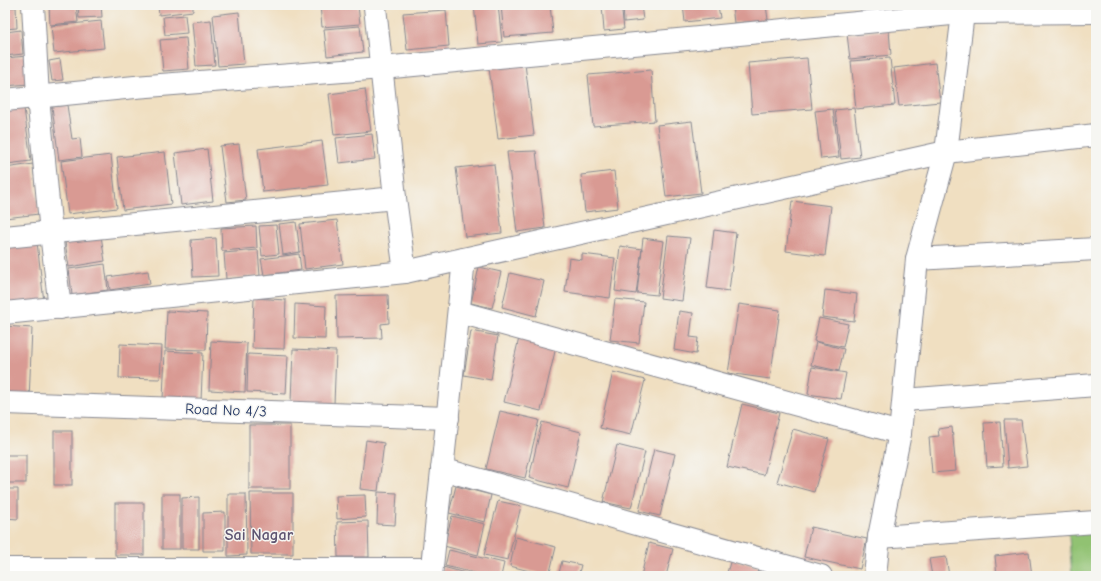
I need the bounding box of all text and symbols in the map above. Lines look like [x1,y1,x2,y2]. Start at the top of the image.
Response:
street label: Road No 4/3 [185,400,267,420]
district label: Sai Nagar [225,526,294,544]

